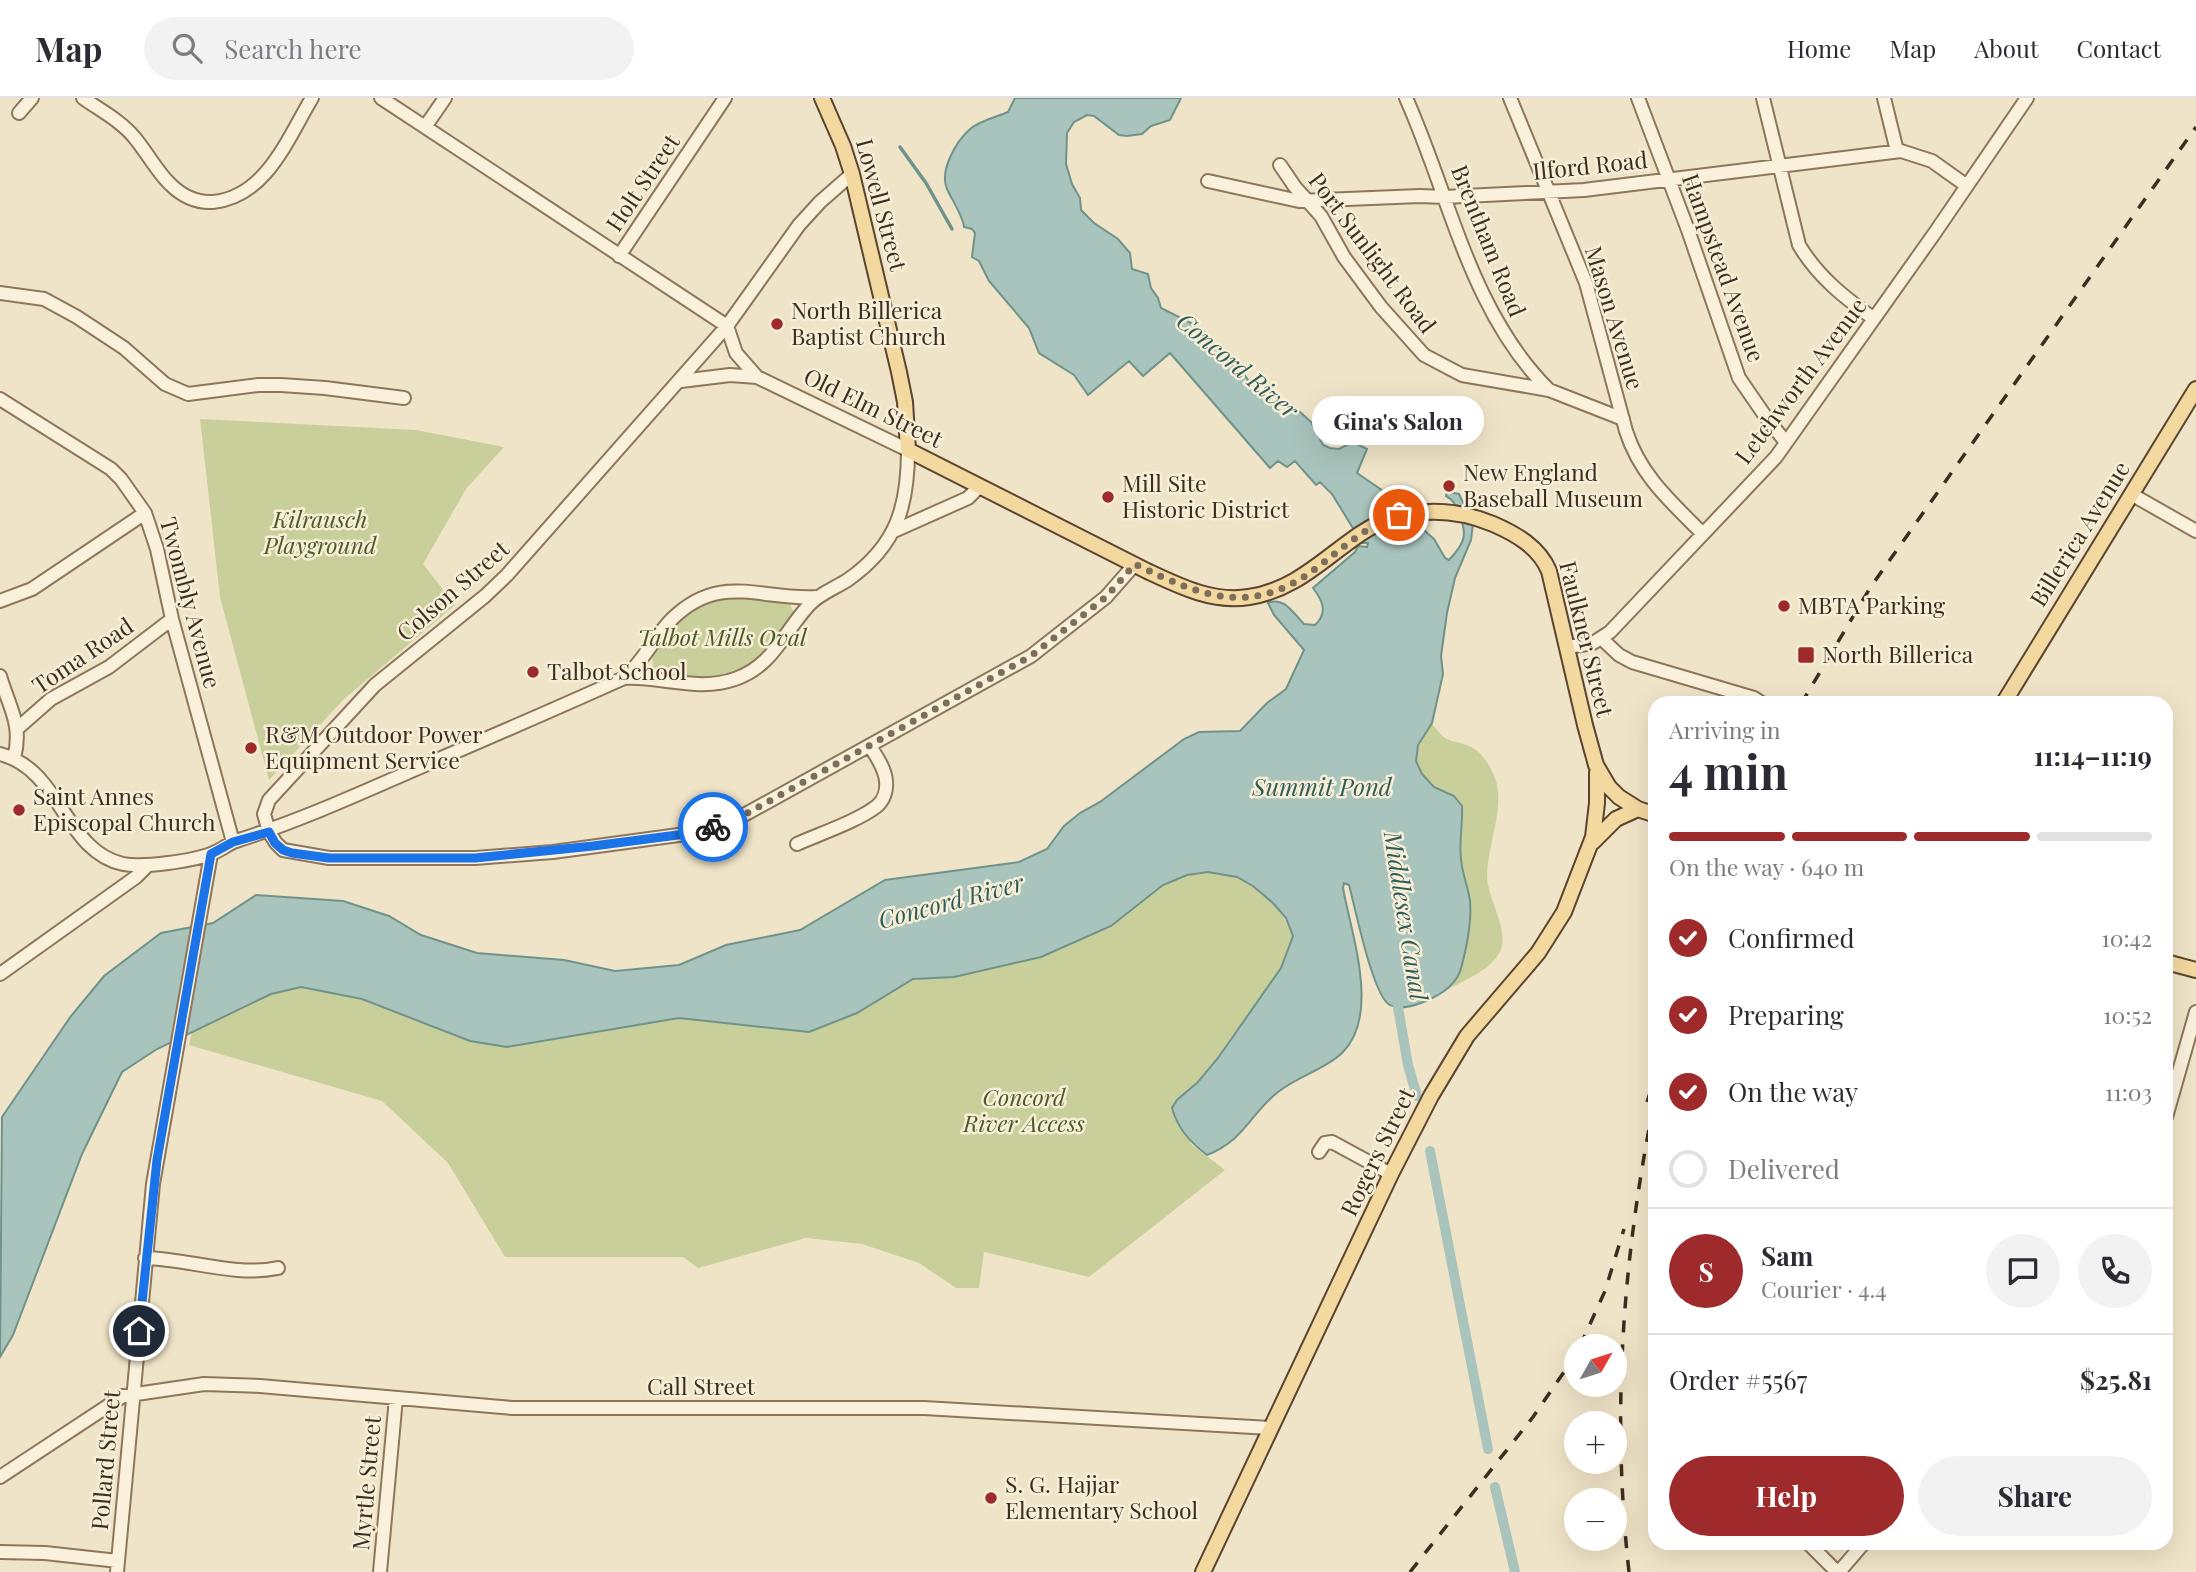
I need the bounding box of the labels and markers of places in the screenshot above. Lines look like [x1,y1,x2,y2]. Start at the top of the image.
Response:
place label: North Billerica Baptist Church [791,294,946,351]
marker: North Billerica Baptist Church [769,316,785,332]
callout: Gina's Salon [1313,396,1485,445]
place label: New England Baseball Museum [1463,456,1643,513]
place label: Mill Site Historic District [1122,467,1290,524]
marker: New England Baseball Museum [1441,478,1457,494]
pin [1369,485,1429,545]
marker: Mill Site Historic District [1100,489,1116,505]
place label: MBTA Parking [1798,589,1945,620]
marker: MBTA Parking [1776,598,1792,614]
place label: North Billerica [1822,638,1974,669]
marker: North Billerica [1796,645,1816,665]
place label: Talbot School [547,655,687,686]
marker: Talbot School [525,664,541,680]
place label: R&M Outdoor Power Equipment Service [265,718,483,775]
marker: R&M Outdoor Power Equipment Service [243,740,259,756]
place label: Saint Annes Episcopal Church [33,780,216,837]
marker: Saint Annes Episcopal Church [11,802,27,818]
pin [109,1301,169,1361]
place label: S. G. Hajjar Elementary School [1005,1468,1198,1525]
marker: S. G. Hajjar Elementary School [983,1490,999,1506]

